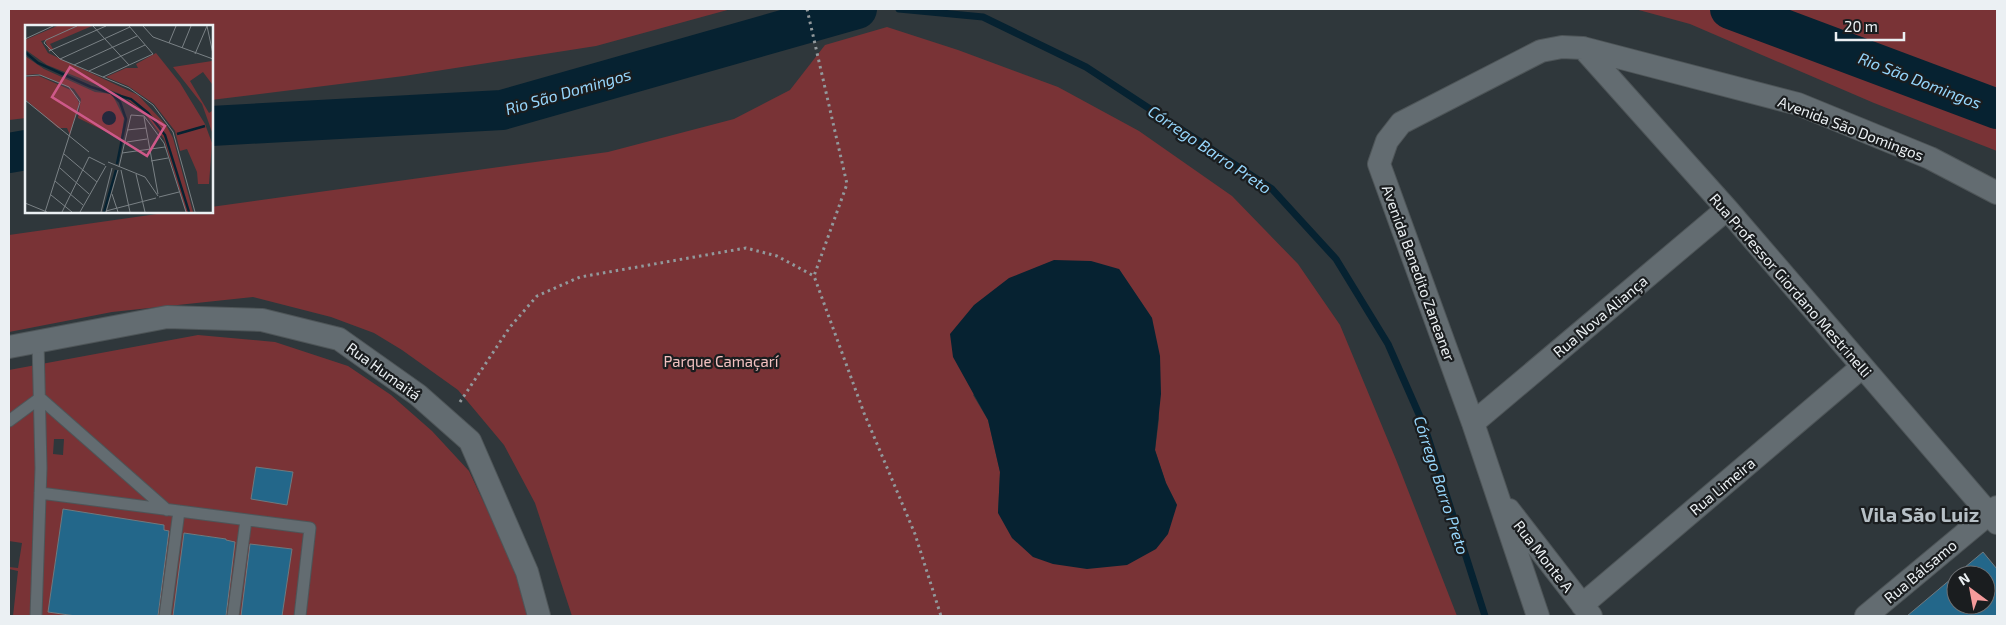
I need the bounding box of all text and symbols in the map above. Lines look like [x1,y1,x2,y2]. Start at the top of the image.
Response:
scale bar [1836,10,1904,42]
text: 20 m [1844,17,1878,35]
inset map [25,25,212,212]
water label: Rio São Domingos [1856,48,1984,112]
water label: Rio São Domingos [503,64,633,118]
street label: Avenida São Domingos [1776,92,1926,164]
water label: Córrego Barro Preto [1145,101,1275,197]
street label: Avenida Benedito Zaneaner [1379,182,1459,364]
street label: Rua Professor Giordano Mestrinelli [1706,189,1876,381]
street label: Rua Nova Aliança [1549,271,1651,361]
street label: Rua Humaitá [344,338,424,404]
park label: Parque Camaçarí [664,352,780,371]
water label: Córrego Barro Preto [1411,413,1473,557]
street label: Rua Limeira [1686,453,1758,519]
district label: Vila São Luiz [1861,502,1979,526]
street label: Rua Monte A [1510,517,1578,596]
street label: Rua Bálsamo [1880,536,1960,606]
north arrow [1946,565,1996,615]
text: N [1955,569,1973,588]

